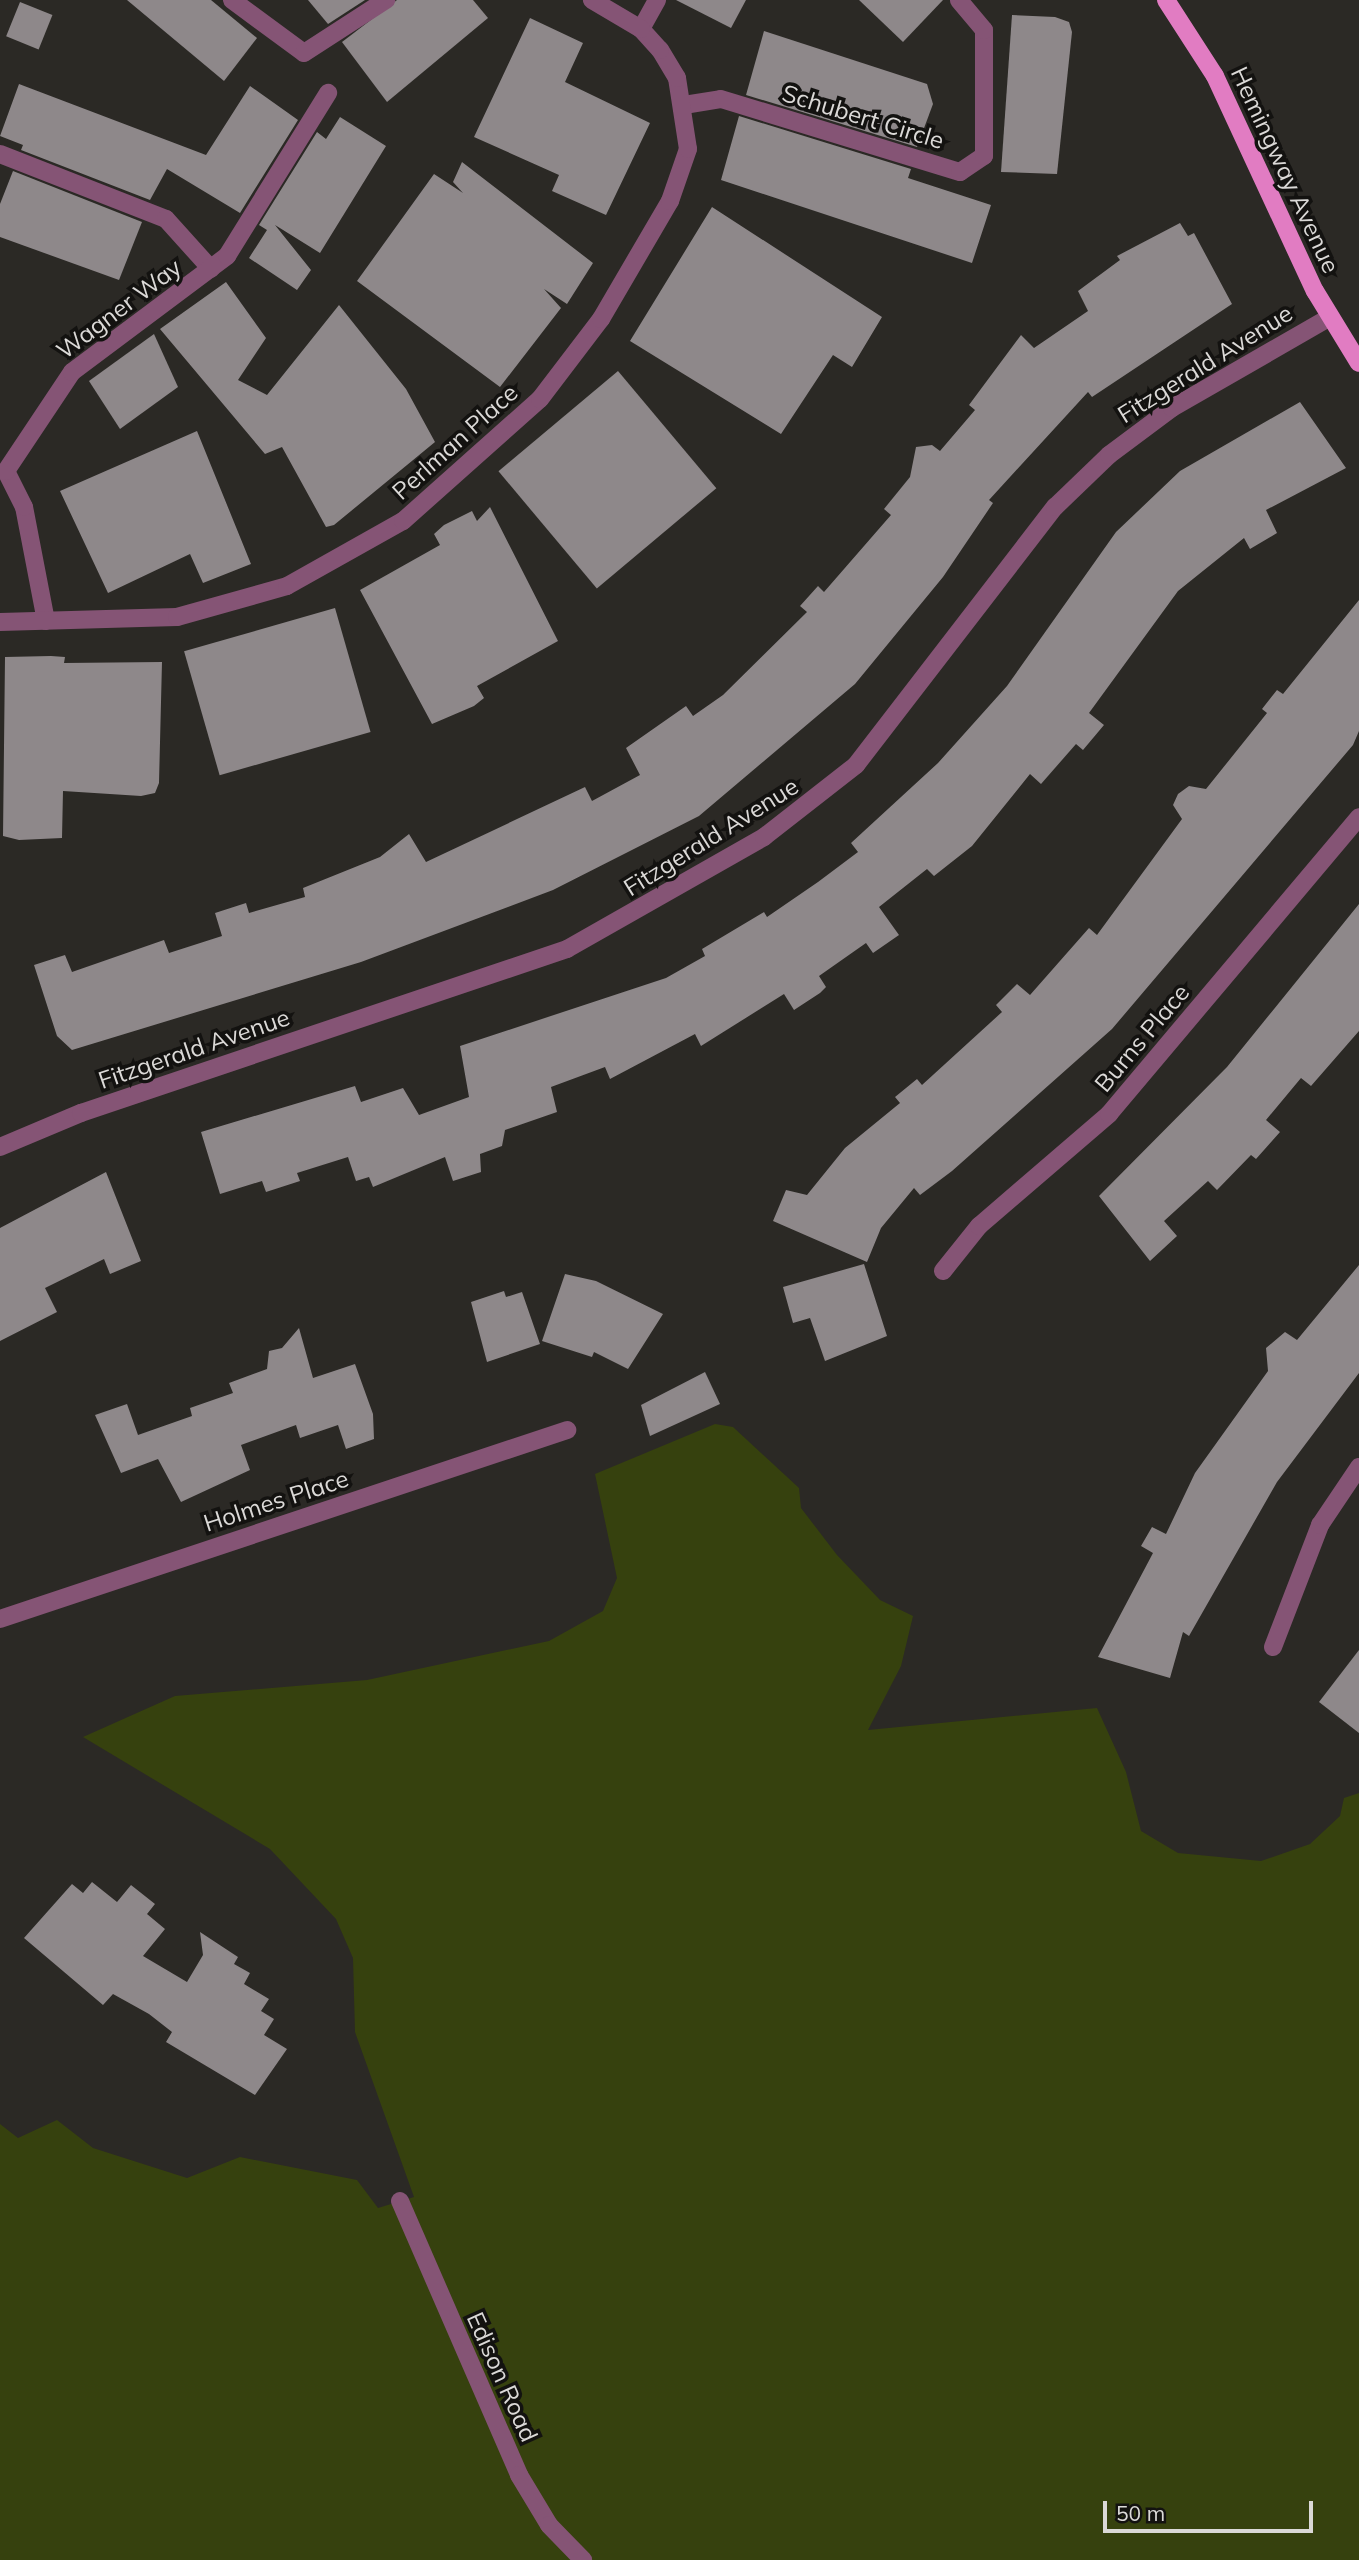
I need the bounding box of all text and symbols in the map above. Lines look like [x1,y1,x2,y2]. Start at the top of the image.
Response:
street label: Hemingway Avenue [1225,62,1345,278]
street label: Schubert Circle [779,79,947,155]
street label: Wagner Way [51,253,187,365]
street label: Fitzgerald Avenue [1112,299,1298,429]
street label: Perlman Place [386,378,524,506]
street label: Fitzgerald Avenue [618,772,804,902]
street label: Burns Place [1089,978,1195,1098]
street label: Fitzgerald Avenue [95,1003,293,1095]
street label: Holmes Place [200,1464,352,1538]
street label: Edison Road [461,2308,543,2446]
scale bar [1107,2486,1317,2530]
text: 50 m [1116,2500,1165,2526]

